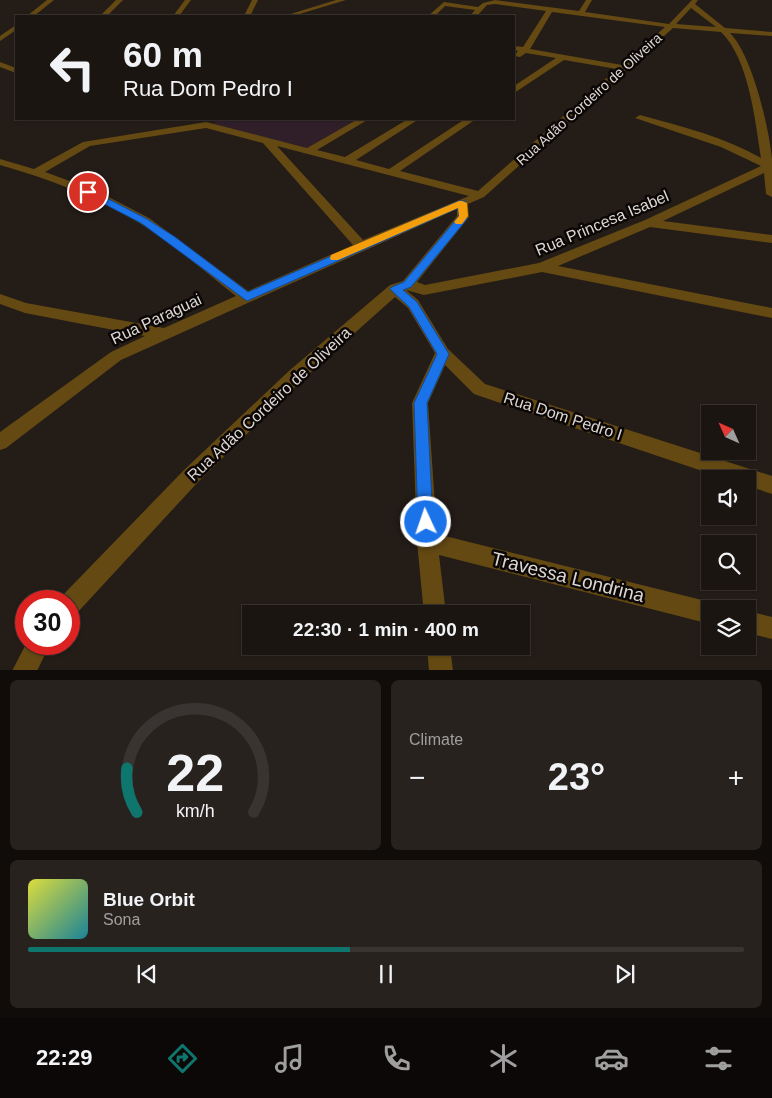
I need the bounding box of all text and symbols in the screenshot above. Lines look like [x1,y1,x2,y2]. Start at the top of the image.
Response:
street label: Rua Adão Cordeiro de Oliveira [513,29,665,168]
icon: left [40,35,105,100]
text: 60 m [123,35,203,74]
text: Rua Dom Pedro I [123,76,293,101]
pin [67,171,109,213]
icon: arrive [74,178,102,206]
street label: Rua Princesa Isabel [533,187,671,259]
street label: Rua Paraguai [108,291,204,347]
street label: Rua Adão Cordeiro de Oliveira [184,324,354,484]
street label: Rua Dom Pedro I [502,389,624,443]
north arrow [701,405,756,460]
map controls [701,405,756,655]
button: sound [701,470,756,525]
position arrow [399,495,451,547]
button: search [701,535,756,590]
street label: Travessa Londrina [489,548,647,606]
speed limit sign: 30 [15,590,80,655]
button: layers [701,600,756,655]
text: 22:30 · 1 min · 400 m [293,619,479,640]
text: Climate [409,731,463,748]
text: 22 [167,744,224,802]
text: 23° [548,756,605,798]
text: − [409,762,425,793]
text: + [728,762,744,793]
text: km/h [176,801,215,821]
text: Blue Orbit [103,889,195,910]
text: Sona [103,911,140,928]
icon: previous [133,960,161,988]
icon: pause [372,960,400,988]
icon: next [611,960,639,988]
icon: directions [165,1041,200,1076]
icon: music [272,1041,307,1076]
icon: phone [379,1041,414,1076]
icon: climate [486,1041,521,1076]
icon: car [594,1041,629,1076]
icon: filters [701,1041,736,1076]
text: 22:29 [36,1045,92,1070]

